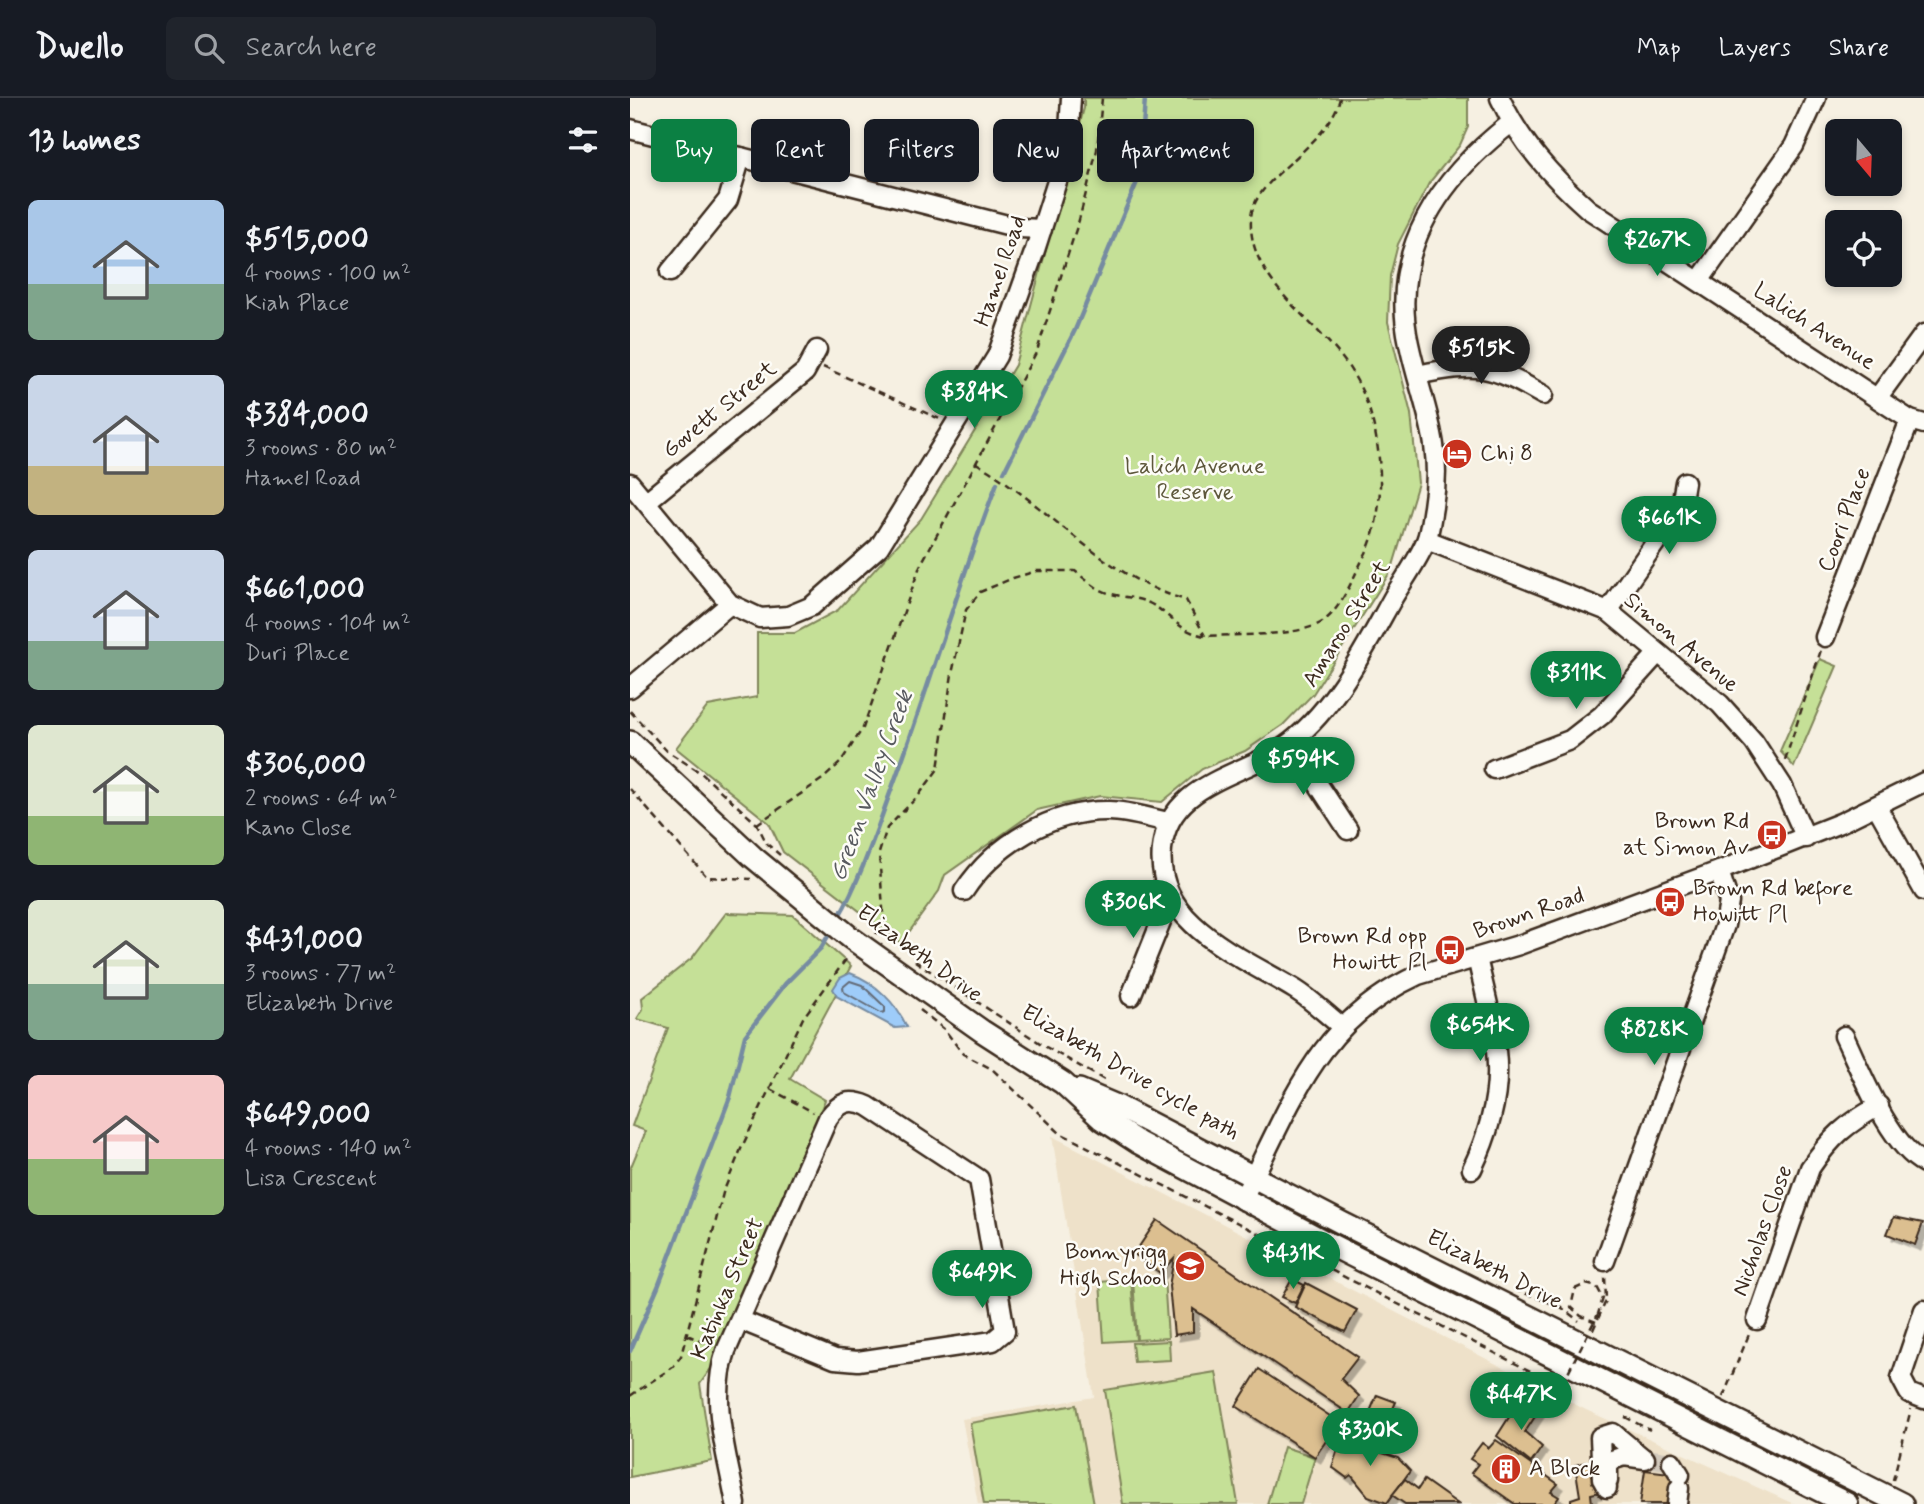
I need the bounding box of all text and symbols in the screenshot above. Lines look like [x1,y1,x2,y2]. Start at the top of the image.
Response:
search box [166,17,656,80]
text: Dwello [35,26,124,70]
icon: search [190,29,228,67]
text: Search here [246,31,377,65]
text: Map [1637,33,1681,64]
text: Layers [1719,33,1791,64]
text: Share [1829,33,1889,64]
chip: Buy [651,119,737,182]
chip: Rent [751,119,850,182]
chip: Filters [864,119,979,182]
chip: New [993,119,1083,182]
chip: Apartment [1097,119,1254,182]
north arrow [1825,119,1902,196]
map controls [1825,119,1902,287]
text: 13 homes [28,121,141,160]
icon: filters [564,121,602,159]
button: locate [1825,210,1902,287]
street label: Hamel Road [968,211,1034,331]
pin: $267K [1608,218,1706,278]
text: $515,000 [245,220,369,259]
text: $267K [1624,226,1690,256]
icon: home [84,228,168,312]
text: 4 rooms · 100 m² [245,259,411,289]
street label: Lalich Avenue [1747,276,1881,378]
text: Kiah Place [245,289,349,319]
pin: $515K [1432,327,1530,386]
text: $515K [1448,334,1514,364]
street label: Govett Street [656,354,784,465]
pin: $384K [925,370,1023,430]
text: $384K [941,378,1007,408]
text: $384,000 [245,395,369,434]
icon: home [84,403,168,487]
text: 3 rooms · 80 m² [245,434,397,464]
hotel icon: Chị 8 [1440,437,1474,471]
place label: Chị 8 [1480,439,1533,469]
park label: Lalich Avenue Reserve [1125,452,1265,508]
text: Hamel Road [245,464,361,494]
street label: Coori Place [1811,464,1879,576]
pin: $661K [1620,496,1718,556]
text: $661K [1637,504,1701,534]
street label: Amaroo Street [1296,554,1398,693]
text: $661,000 [245,570,365,609]
icon: home [84,578,168,662]
street label: Simon Avenue [1617,586,1745,700]
text: 4 rooms · 104 m² [245,609,411,639]
text: Duri Place [245,639,349,669]
pin: $311K [1527,652,1625,711]
text: $311K [1547,659,1606,689]
water label: Green Valley Creek [823,685,922,886]
pin: $594K [1254,738,1352,797]
text: $306,000 [245,745,366,784]
text: $594K [1268,745,1338,775]
icon: home [84,753,168,837]
text: 2 rooms · 64 m² [245,784,397,814]
place label: Brown Rd at Simon Av [1623,807,1749,863]
text: Kano Close [245,814,352,844]
bus stop icon: Brown Rd at Simon Av [1755,818,1789,852]
place label: Brown Rd before Howitt Pl [1693,874,1853,930]
pin: $306K [1084,880,1182,940]
street label: Brown Road [1470,881,1588,947]
bus stop icon: Brown Rd before Howitt Pl [1653,885,1687,919]
text: $306K [1101,888,1165,918]
street label: Elizabeth Drive [850,898,988,1010]
text: $431,000 [245,920,363,959]
place label: Brown Rd opp Howitt Pl [1297,922,1427,978]
icon: home [84,928,168,1012]
bus stop icon: Brown Rd opp Howitt Pl [1433,933,1467,967]
text: 3 rooms · 77 m² [245,959,396,989]
text: Elizabeth Drive [245,989,393,1019]
street label: Elizabeth Drive cycle path [1015,998,1245,1148]
pin: $654K [1431,1004,1529,1063]
pin: $828K [1605,1007,1703,1067]
text: $654K [1446,1011,1514,1041]
text: $828K [1620,1015,1688,1045]
text: $649,000 [245,1095,370,1134]
icon: home [84,1103,168,1187]
text: 4 rooms · 140 m² [245,1134,412,1164]
street label: Nicholas Close [1725,1161,1801,1301]
text: Lisa Crescent [245,1164,377,1194]
street label: Katinka Street [685,1213,771,1365]
street label: Elizabeth Drive [1421,1223,1567,1317]
pin: $431K [1244,1232,1342,1291]
place label: Bonnyrigg High School [1060,1238,1167,1296]
text: $431K [1262,1239,1324,1269]
school or university icon: Bonnyrigg High School [1173,1249,1207,1283]
pin: $649K [933,1250,1031,1310]
text: $649K [948,1258,1016,1288]
pin: $447K [1472,1372,1570,1432]
text: $447K [1486,1380,1556,1410]
pin: $330K [1321,1408,1419,1468]
text: $330K [1338,1416,1402,1446]
building icon: A Block [1489,1452,1523,1486]
place label: A Block [1529,1454,1600,1484]

